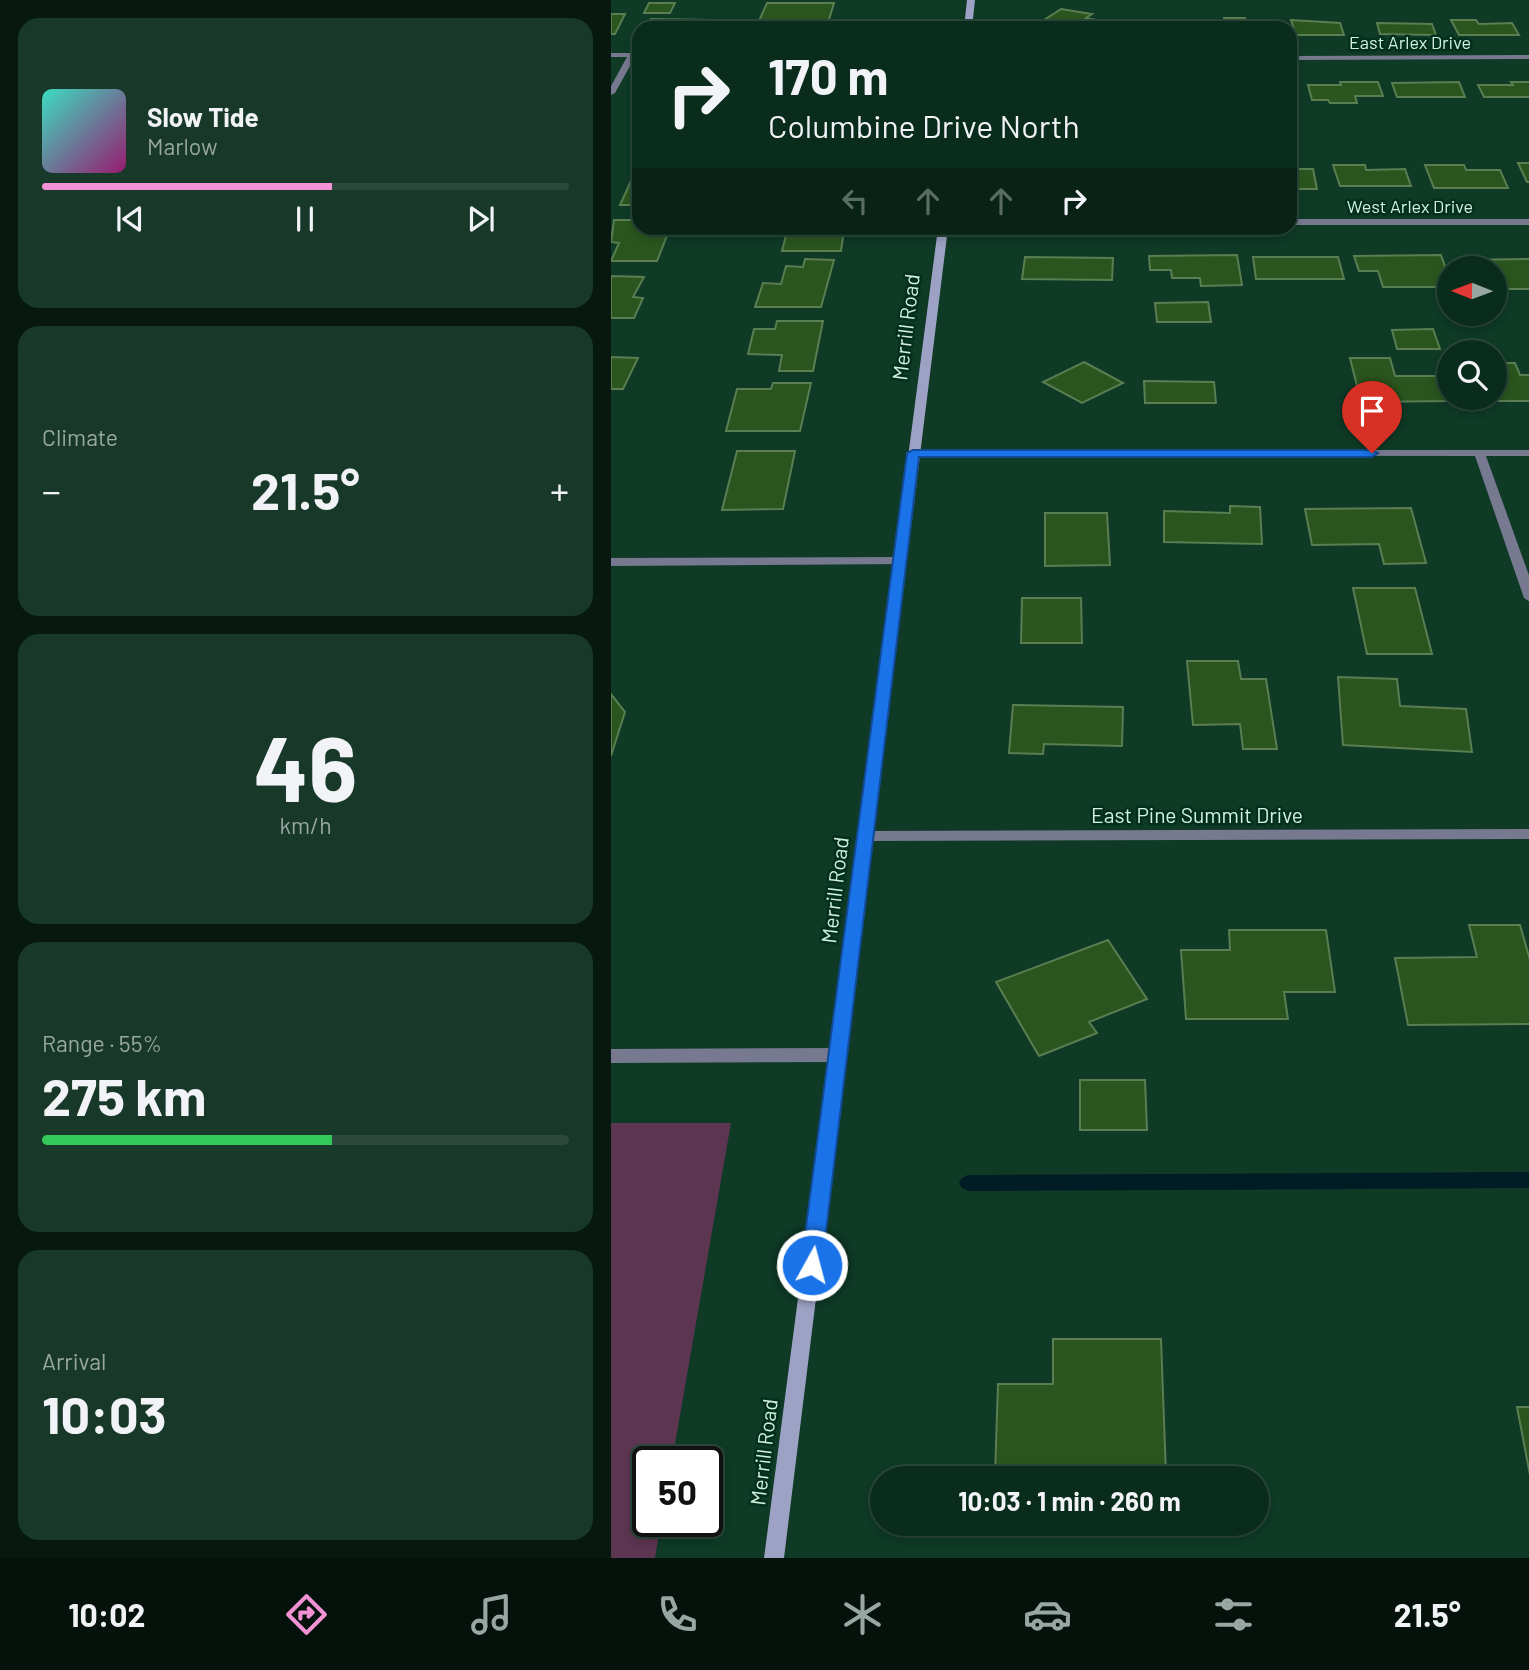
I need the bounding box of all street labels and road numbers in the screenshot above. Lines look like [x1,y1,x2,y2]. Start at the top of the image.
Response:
street label: East Arlex Drive [1349,31,1471,53]
street label: West Arlex Drive [1347,195,1473,217]
street label: Merrill Road [886,272,924,382]
street label: East Pine Summit Drive [1091,802,1303,827]
street label: Merrill Road [815,835,853,945]
street label: Merrill Road [744,1397,782,1507]

